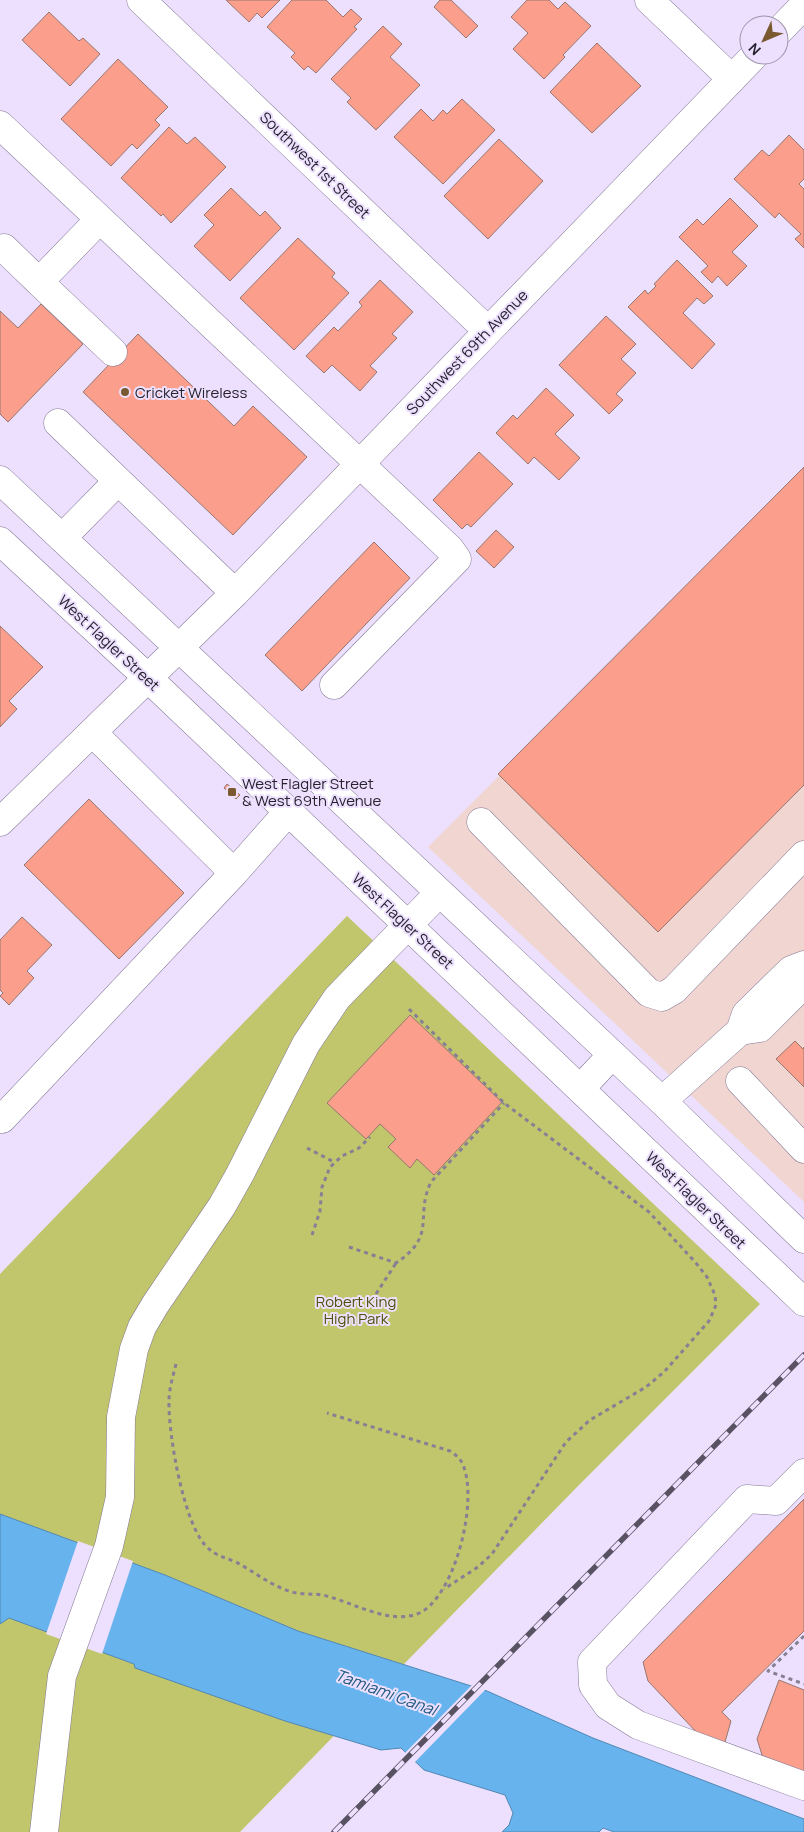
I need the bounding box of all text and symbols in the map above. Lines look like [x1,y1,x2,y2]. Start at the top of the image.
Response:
north arrow [739,15,789,65]
text: N [744,39,765,60]
street label: Southwest 1st Street [255,107,375,223]
street label: Southwest 69th Avenue [402,285,533,419]
place label: Cricket Wireless [135,382,247,403]
marker: Cricket Wireless [119,386,131,398]
street label: West Flagler Street [54,590,164,696]
place label: West Flagler Street & West 69th Avenue [242,773,382,811]
marker: West Flagler Street & West 69th Avenue [226,786,238,798]
street label: West Flagler Street [348,868,458,974]
street label: West Flagler Street [641,1147,751,1253]
park label: Robert King High Park [316,1291,396,1329]
water label: Tamiami Canal [332,1663,442,1721]

